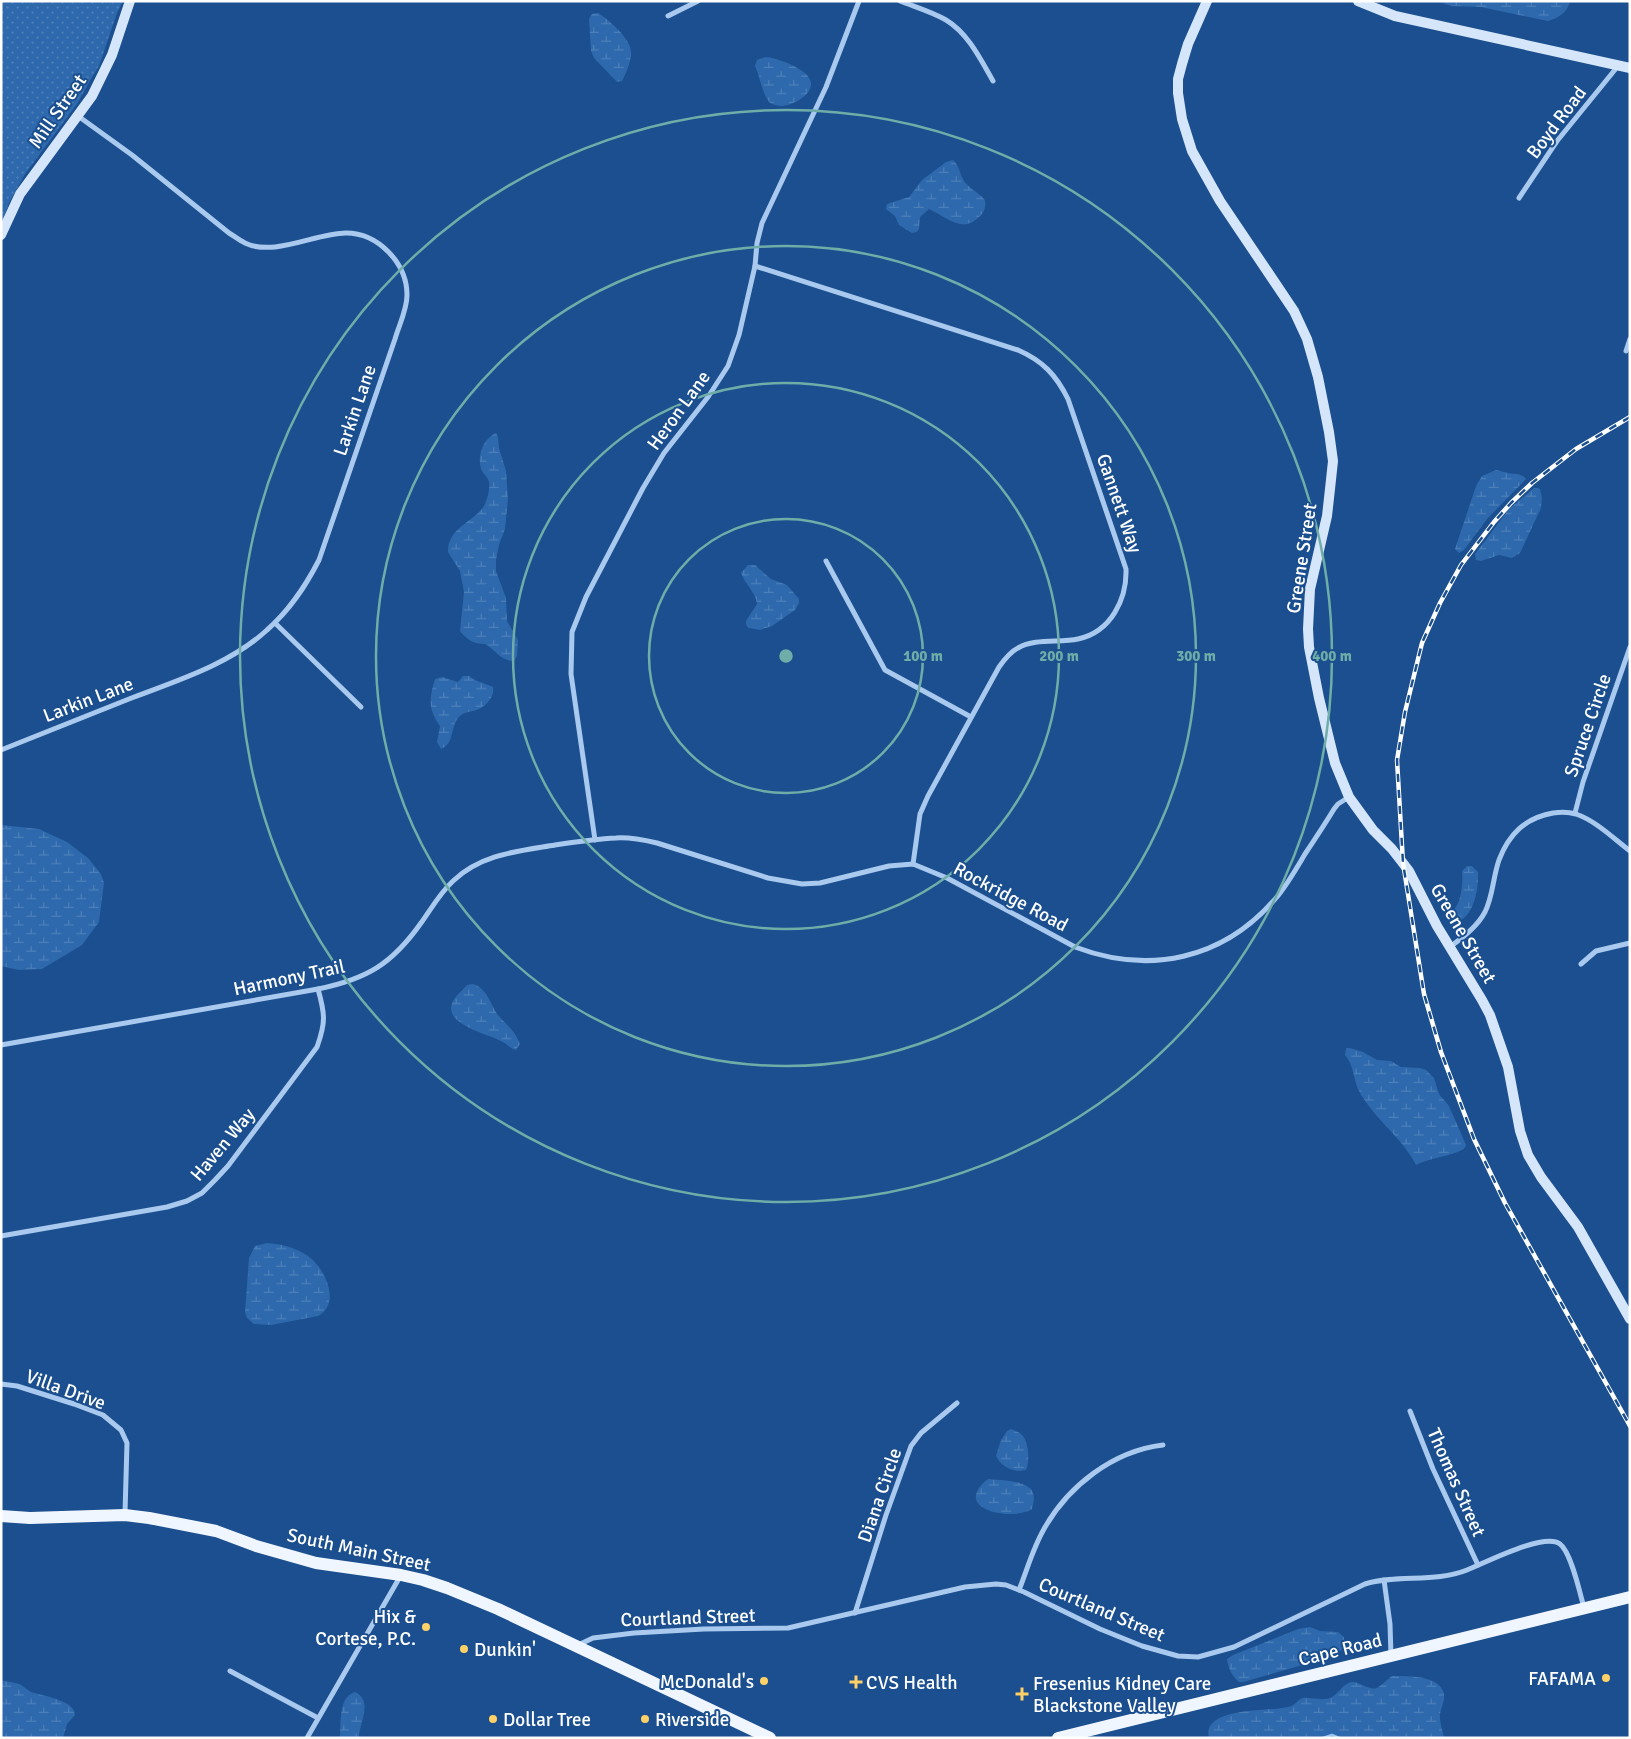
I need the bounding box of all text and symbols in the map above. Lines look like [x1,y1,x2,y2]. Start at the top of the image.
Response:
street label: Mill Street [24,70,92,153]
street label: Boyd Road [1522,82,1592,164]
street label: Larkin Lane [328,362,382,459]
street label: Heron Lane [642,366,716,455]
street label: Gannett Way [1091,451,1147,556]
street label: Greene Street [1281,501,1323,615]
centre of rings [777,647,795,665]
text: 100 m [903,647,943,665]
text: 200 m [1039,647,1079,665]
text: 300 m [1176,647,1216,665]
text: 400 m [1312,647,1352,665]
street label: Spruce Circle [1559,671,1617,780]
street label: Larkin Lane [40,672,137,728]
street label: Rockridge Road [949,857,1072,937]
street label: Greene Street [1425,879,1502,988]
street label: Harmony Trail [231,954,347,1001]
street label: Haven Way [185,1103,260,1186]
street label: Villa Drive [22,1364,109,1415]
street label: Thomas Street [1421,1424,1491,1541]
street label: Diana Circle [853,1445,907,1546]
street label: South Main Street [285,1523,433,1577]
street label: Courtland Street [1035,1572,1169,1647]
street label: Courtland Street [620,1604,756,1632]
place label: Hix & Cortese, P.C. [315,1605,416,1651]
marker: Hix & Cortese, P.C. [420,1621,432,1633]
street label: Cape Road [1296,1628,1385,1672]
place label: Dunkin' [474,1638,536,1662]
marker: Dunkin' [458,1643,470,1655]
place label: FAFAMA [1528,1667,1596,1691]
place label: McDonald's [660,1670,754,1694]
place label: CVS Health [866,1671,958,1695]
place label: Fresenius Kidney Care Blackstone Valley [1033,1672,1211,1718]
marker: FAFAMA [1600,1672,1612,1684]
marker: McDonald's [758,1675,770,1687]
marker: CVS Health [850,1676,862,1688]
marker: Fresenius Kidney Care Blackstone Valley [1015,1687,1029,1701]
place label: Dollar Tree [503,1708,591,1732]
place label: Riverside [655,1708,729,1732]
marker: Dollar Tree [487,1713,499,1725]
marker: Riverside [639,1713,651,1725]

